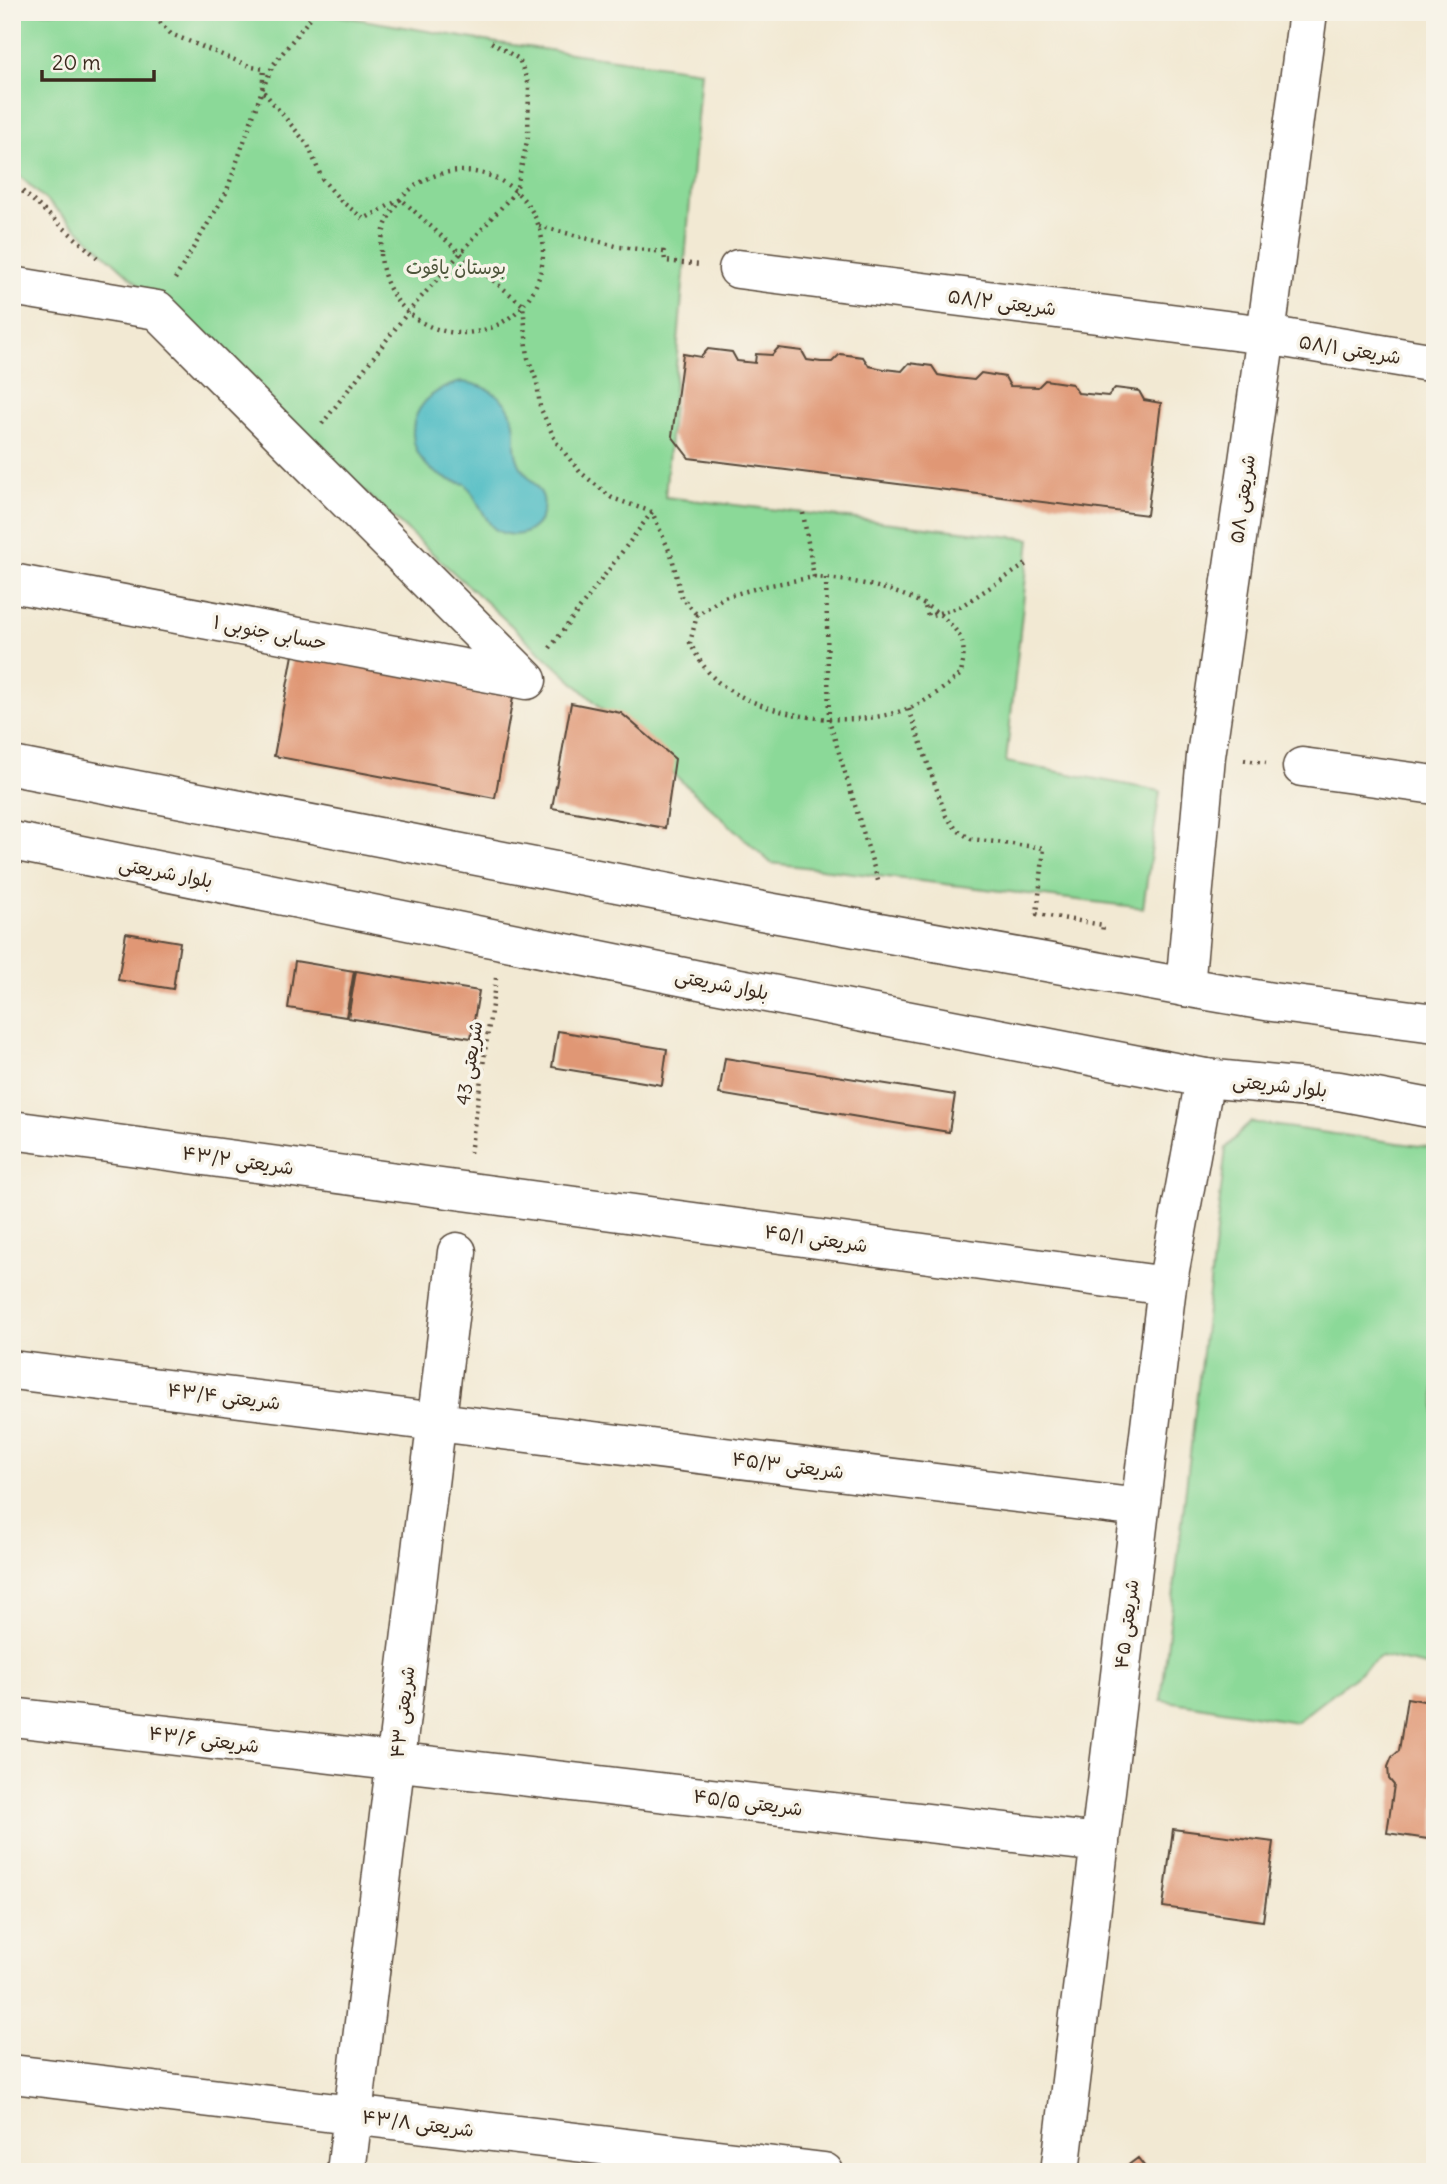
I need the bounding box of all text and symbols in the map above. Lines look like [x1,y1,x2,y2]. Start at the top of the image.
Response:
scale bar [42,38,154,82]
text: 20 m [52,49,101,76]
park label: بوستان یاقوت [406,255,506,279]
street label: شریعتی ۵۸/۲ [946,283,1058,322]
street label: شریعتی ۵۸/۱ [1297,329,1403,370]
street label: شریعتی ۵۸ [1224,453,1261,545]
street label: حسابی جنوبی ۱ [211,609,329,656]
street label: بلوار شریعتی [117,851,215,894]
street label: بلوار شریعتی [673,963,771,1006]
street label: شریعتی 43 [451,1019,488,1107]
street label: بلوار شریعتی [1231,1068,1328,1103]
street label: شریعتی ۴۳/۲ [181,1140,295,1181]
street label: شریعتی ۴۵/۱ [763,1219,869,1258]
street label: شریعتی ۴۳/۴ [166,1377,282,1416]
street label: شریعتی ۴۵/۳ [730,1446,845,1485]
street label: شریعتی ۴۵ [1109,1578,1144,1670]
street label: شریعتی ۴۳ [384,1665,421,1760]
street label: شریعتی ۴۳/۶ [147,1720,261,1759]
street label: شریعتی ۴۵/۵ [692,1783,804,1822]
street label: شریعتی ۴۳/۸ [360,2104,475,2143]

